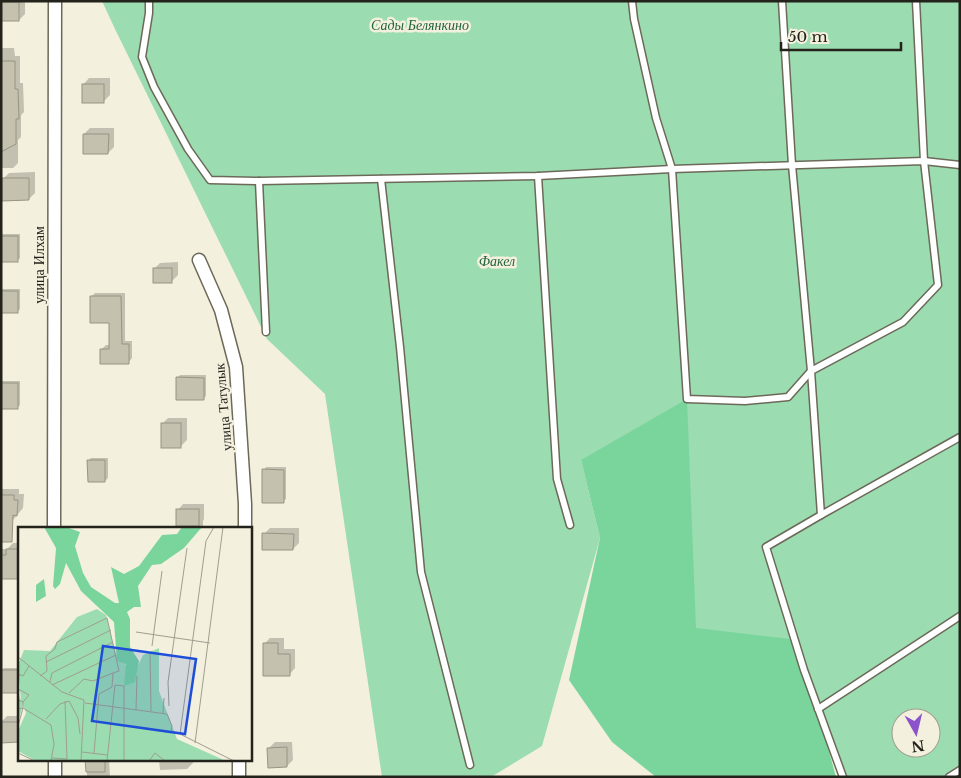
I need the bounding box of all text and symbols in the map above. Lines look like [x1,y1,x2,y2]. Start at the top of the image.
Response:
park label: Сады Белянкино [371,16,469,34]
scale bar [781,20,901,52]
text: 50 m [788,27,828,46]
street label: улица Илхам [30,226,48,304]
park label: Факел [479,252,515,270]
street label: улица Татулык [210,362,236,452]
inset map [18,527,251,760]
north arrow [891,708,941,758]
text: N [910,736,926,756]

